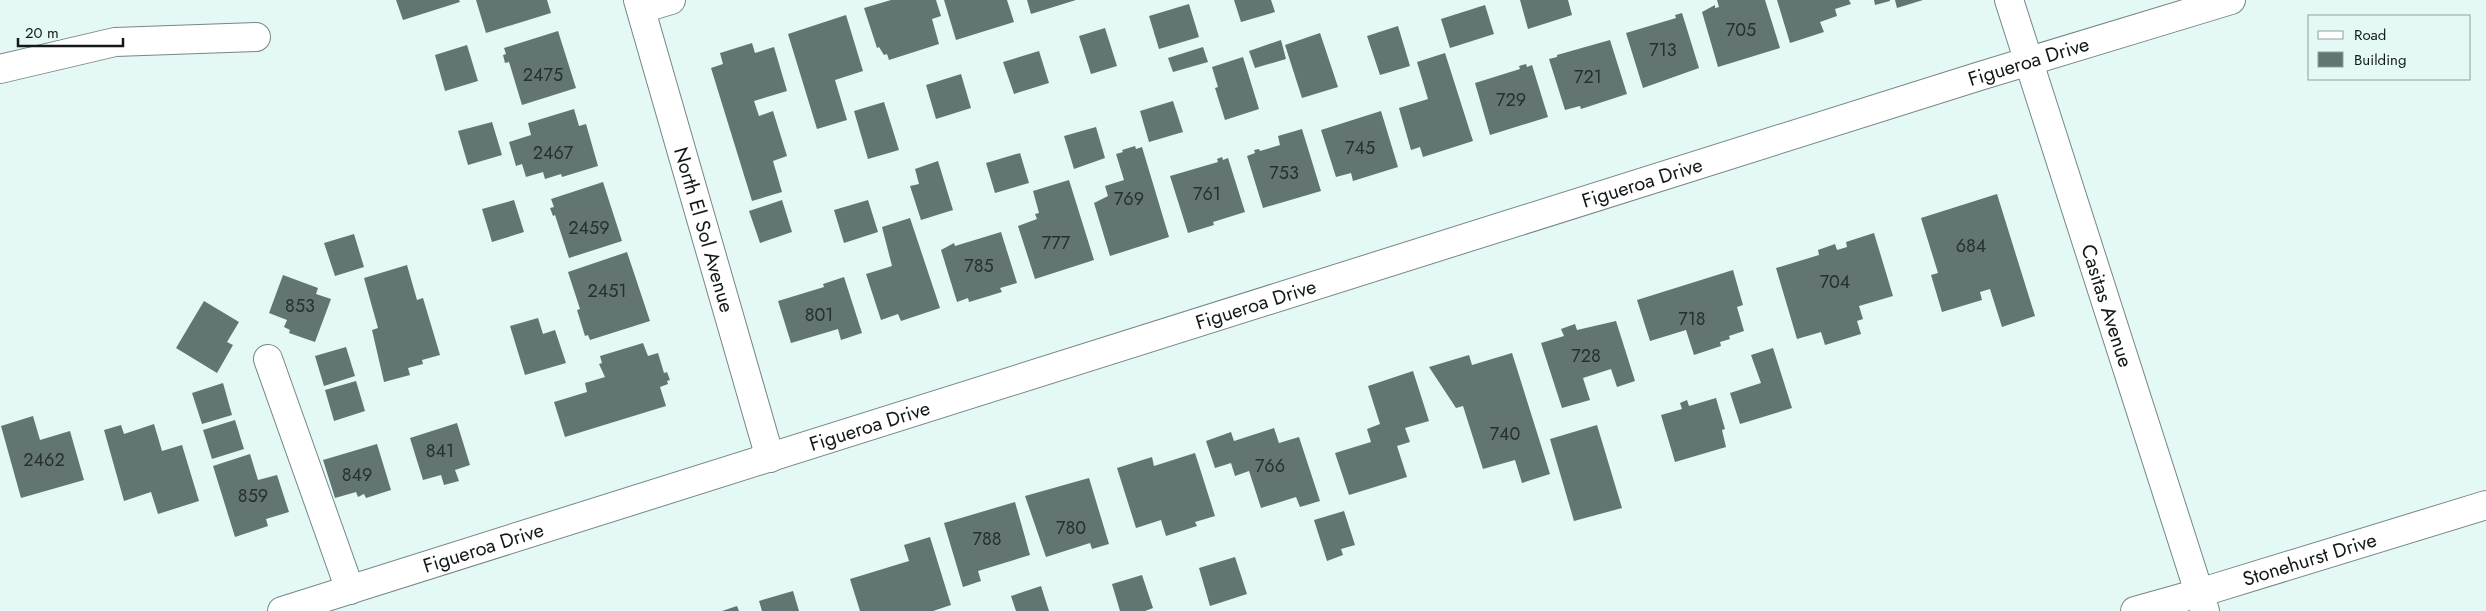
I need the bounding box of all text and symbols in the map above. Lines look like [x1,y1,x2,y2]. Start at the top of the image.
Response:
scale bar [18,15,122,47]
legend [2308,15,2471,80]
house number: 705 [1726,17,1756,43]
text: 20 m [25,22,59,44]
text: Road [2354,24,2386,46]
street label: Figueroa Drive [1965,30,2093,94]
house number: 713 [1649,37,1677,63]
text: Building [2354,49,2406,71]
house number: 2475 [523,62,563,88]
house number: 721 [1574,64,1602,90]
house number: 729 [1496,87,1526,113]
house number: 745 [1345,135,1375,161]
house number: 2467 [533,140,574,166]
street label: North El Sol Avenue [666,144,741,316]
street label: Figueroa Drive [1578,150,1706,216]
house number: 753 [1269,160,1299,186]
house number: 761 [1193,181,1221,207]
house number: 769 [1114,186,1144,212]
house number: 2459 [568,215,610,241]
house number: 777 [1042,230,1071,256]
house number: 684 [1956,233,1986,259]
street label: Casitas Avenue [2073,241,2140,371]
house number: 785 [964,253,994,279]
house number: 704 [1820,269,1850,295]
street label: Figueroa Drive [1192,272,1320,337]
house number: 2451 [588,278,627,304]
house number: 853 [285,293,315,319]
house number: 801 [805,302,833,328]
house number: 718 [1678,306,1706,332]
house number: 728 [1571,343,1601,369]
street label: Figueroa Drive [806,394,934,459]
house number: 740 [1490,421,1521,447]
house number: 841 [426,438,454,464]
house number: 2462 [23,447,65,473]
house number: 766 [1255,453,1285,479]
house number: 849 [342,462,372,488]
house number: 859 [238,483,268,509]
street label: Figueroa Drive [419,515,547,581]
house number: 780 [1056,515,1086,541]
street label: Stonehurst Drive [2239,525,2380,594]
house number: 788 [972,526,1002,552]

